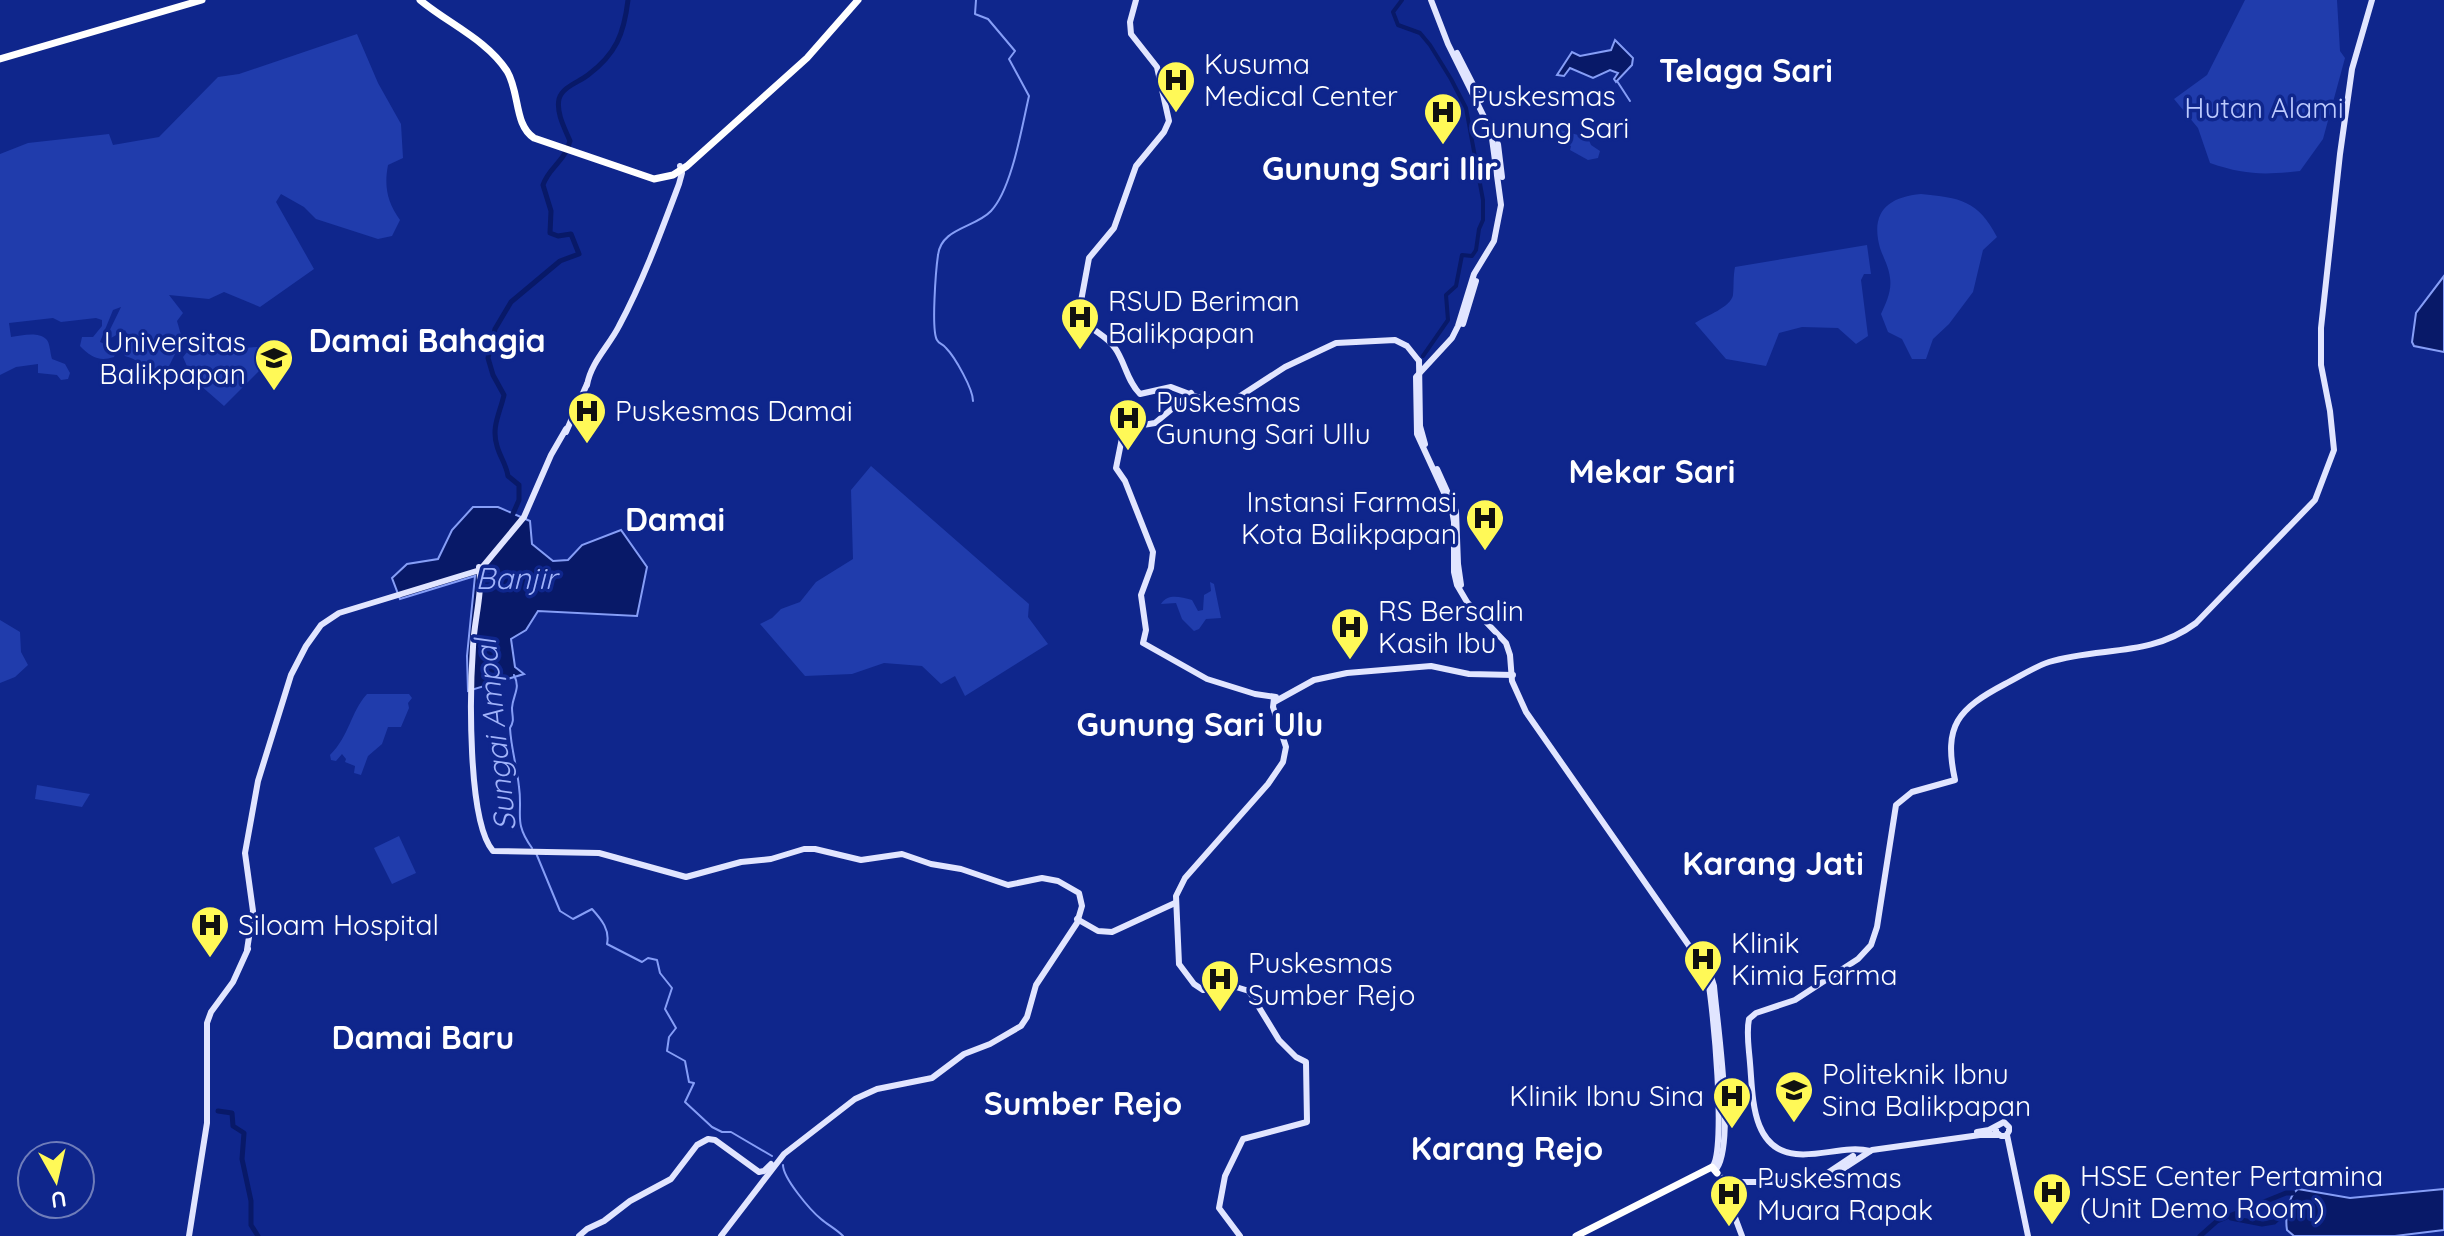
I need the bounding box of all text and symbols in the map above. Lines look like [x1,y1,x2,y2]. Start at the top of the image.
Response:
place label: Kusuma Medical Center [1204,46,1398,113]
district label: Telaga Sari [1659,50,1833,90]
hospital icon: Kusuma Medical Center [1155,59,1197,114]
place label: Puskesmas Gunung Sari [1471,78,1629,145]
park label: Hutan Alami [2184,90,2344,125]
hospital icon: Puskesmas Gunung Sari [1422,91,1464,146]
district label: Gunung Sari Ilir [1262,148,1498,188]
place label: RSUD Beriman Balikpapan [1108,283,1300,350]
hospital icon: RSUD Beriman Balikpapan [1059,296,1101,351]
district label: Damai Bahagia [308,320,546,360]
place label: Universitas Balikpapan [99,324,246,391]
school or university icon: Universitas Balikpapan [253,337,295,392]
place label: Puskesmas Gunung Sari Ullu [1156,384,1371,451]
hospital icon: Puskesmas Damai [566,390,608,445]
place label: Puskesmas Damai [615,393,853,428]
hospital icon: Puskesmas Gunung Sari Ullu [1107,397,1149,452]
district label: Mekar Sari [1569,451,1735,491]
place label: Instansi Farmasi Kota Balikpapan [1241,484,1457,551]
hospital icon: Instansi Farmasi Kota Balikpapan [1464,497,1506,552]
district label: Damai [625,499,725,539]
water label: Banjir [475,559,560,597]
place label: RS Bersalin Kasih Ibu [1378,593,1524,660]
hospital icon: RS Bersalin Kasih Ibu [1329,606,1371,661]
water label: Sungai Ampal [466,634,524,833]
district label: Gunung Sari Ulu [1077,704,1323,744]
district label: Karang Jati [1682,843,1864,883]
hospital icon: Siloam Hospital [189,904,231,959]
place label: Siloam Hospital [238,907,439,942]
place label: Klinik Kimia Farma [1731,925,1898,992]
hospital icon: Klinik Kimia Farma [1682,938,1724,993]
place label: Puskesmas Sumber Rejo [1248,945,1415,1012]
hospital icon: Puskesmas Sumber Rejo [1199,958,1241,1013]
district label: Damai Baru [332,1017,514,1057]
place label: Politeknik Ibnu Sina Balikpapan [1822,1056,2031,1123]
school or university icon: Politeknik Ibnu Sina Balikpapan [1773,1069,1815,1124]
hospital icon: Klinik Ibnu Sina [1711,1075,1753,1130]
place label: Klinik Ibnu Sina [1509,1078,1704,1113]
district label: Sumber Rejo [984,1083,1182,1123]
district label: Karang Rejo [1411,1128,1603,1168]
north arrow [16,1140,96,1220]
place label: HSSE Center Pertamina (Unit Demo Room) [2080,1158,2383,1225]
place label: Puskesmas Muara Rapak [1757,1160,1933,1227]
hospital icon: HSSE Center Pertamina (Unit Demo Room) [2031,1171,2073,1226]
hospital icon: Puskesmas Muara Rapak [1708,1173,1750,1228]
text: U [49,1185,68,1215]

